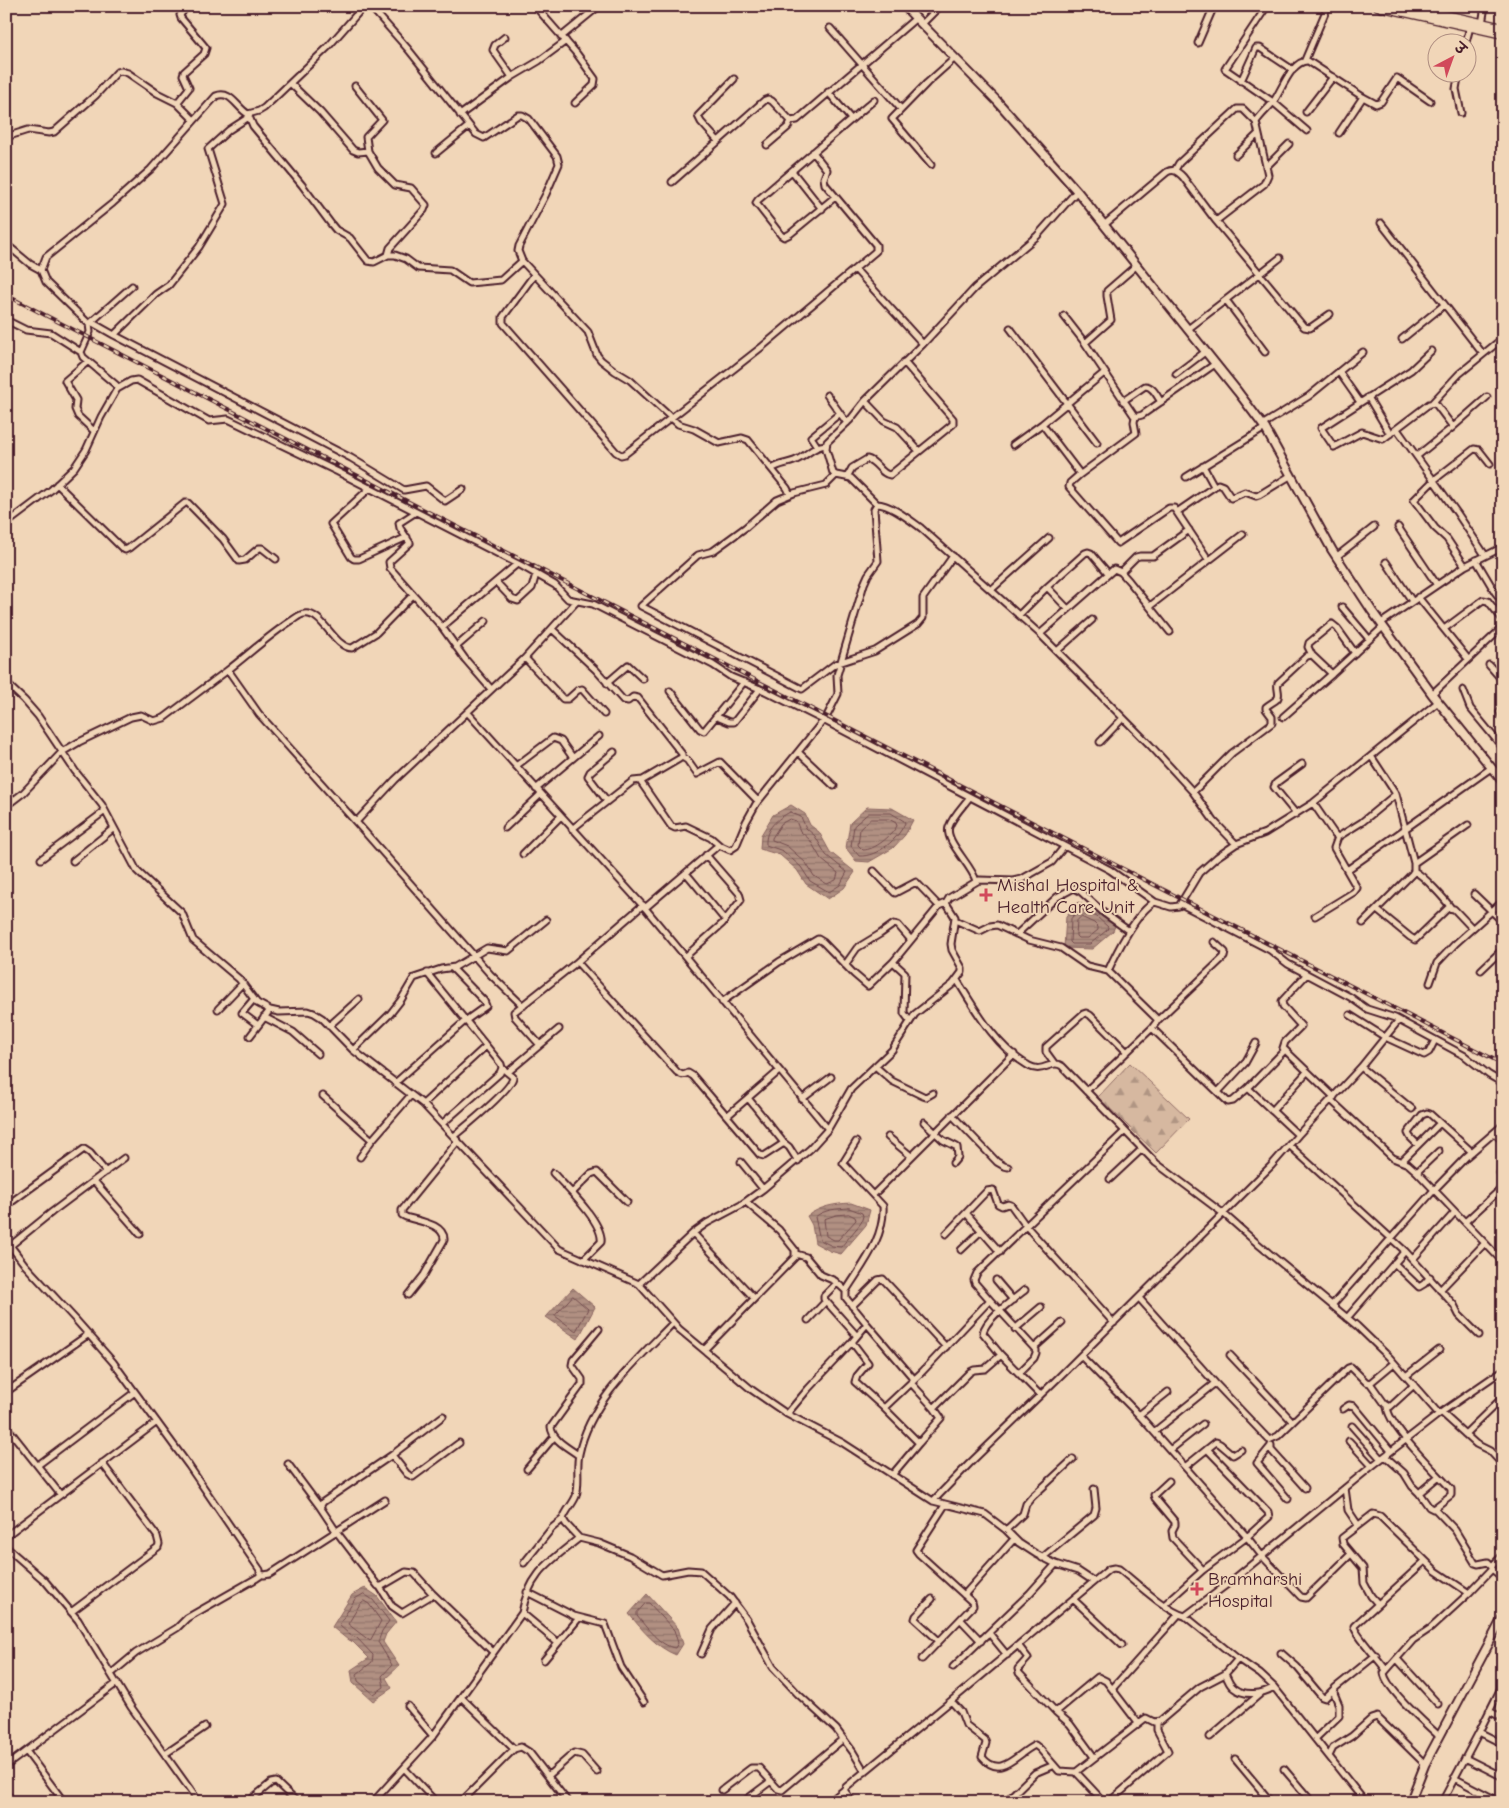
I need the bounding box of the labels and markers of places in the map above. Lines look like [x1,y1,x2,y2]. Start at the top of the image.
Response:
place label: Mishal Hospital & Health Care Unit [997,874,1139,918]
marker: Mishal Hospital & Health Care Unit [979,888,993,902]
place label: Bramharshi Hospital [1208,1568,1302,1612]
marker: Bramharshi Hospital [1190,1582,1204,1596]

